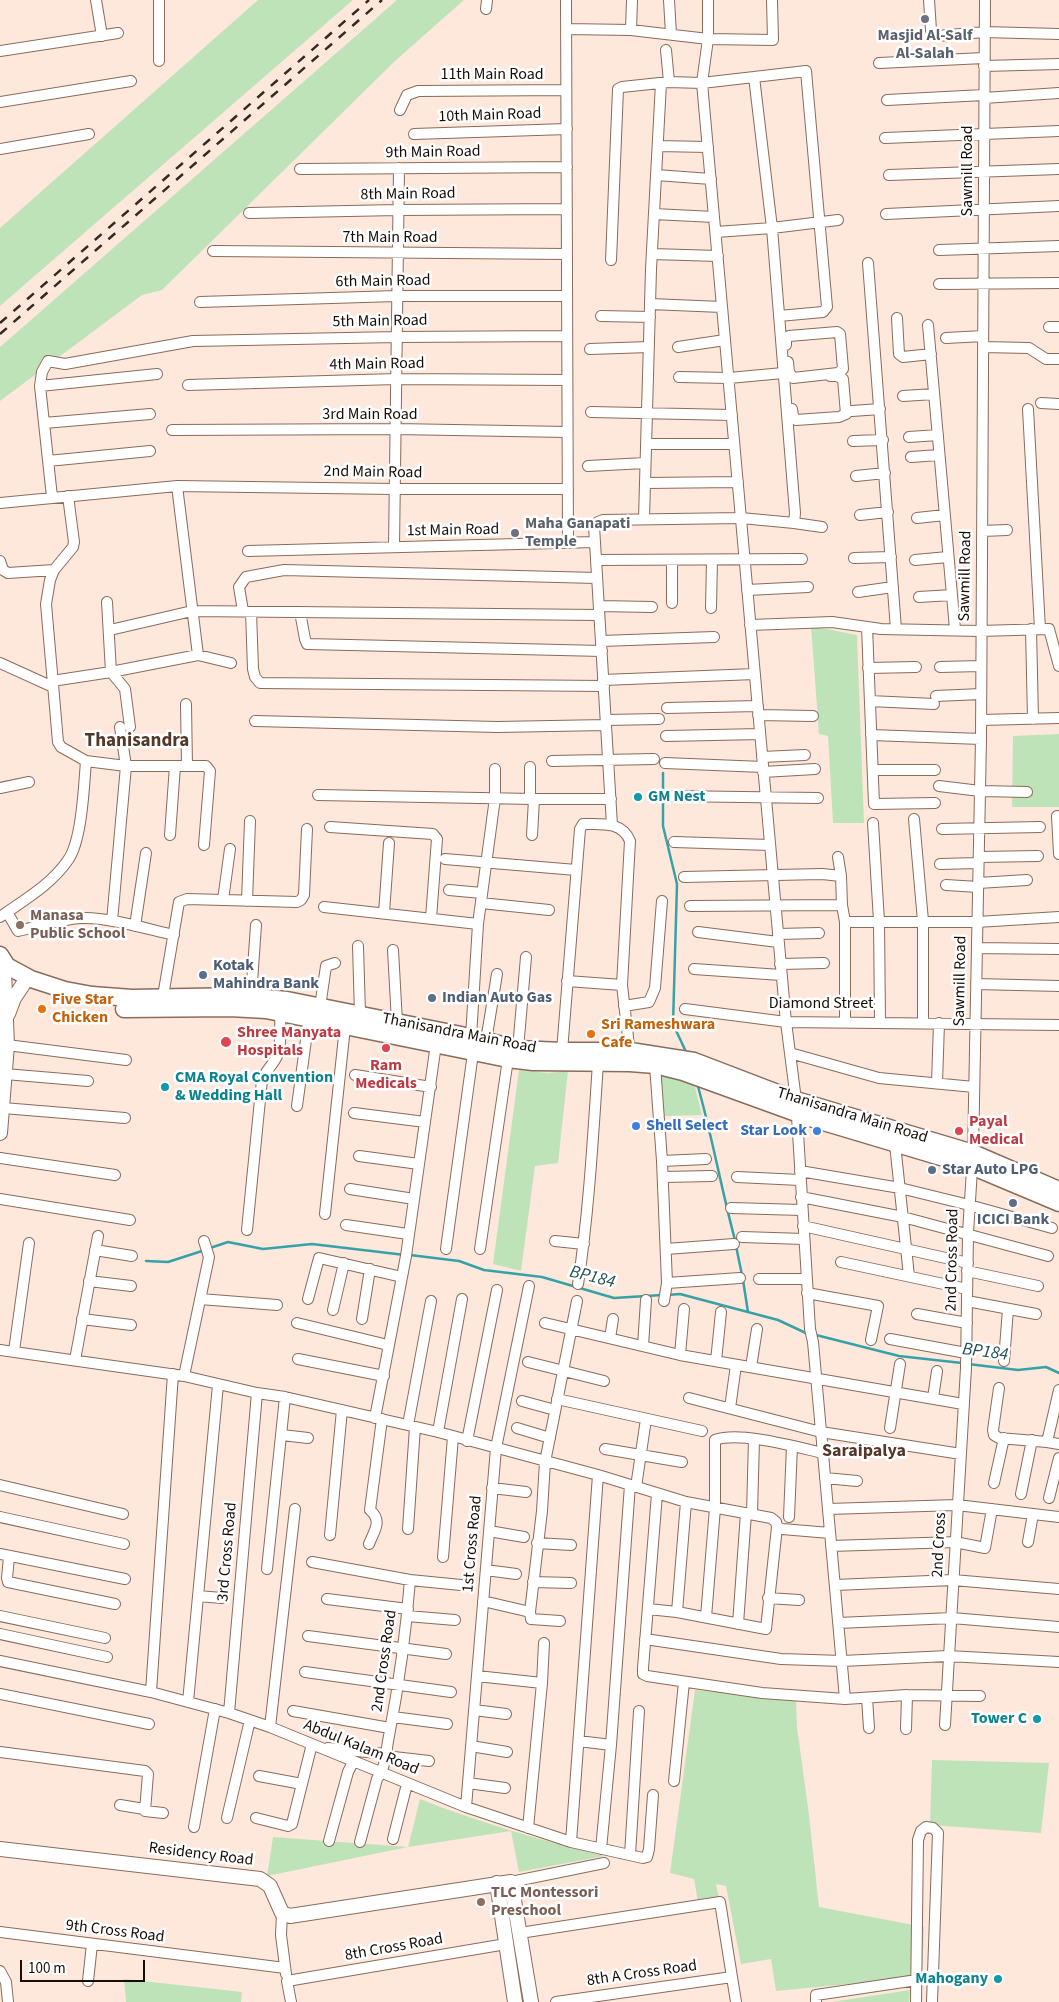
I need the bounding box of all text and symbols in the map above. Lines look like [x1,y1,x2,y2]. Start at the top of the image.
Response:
marker: Masjid Al-Salf Al-Salah [919,13,931,25]
place label: Masjid Al-Salf Al-Salah [878,26,972,64]
street label: 11th Main Road [440,65,544,85]
street label: 10th Main Road [438,105,542,127]
street label: Sawmill Road [958,125,978,217]
street label: 9th Main Road [385,143,481,163]
street label: 8th Main Road [360,185,456,205]
street label: 7th Main Road [342,228,438,248]
street label: 6th Main Road [335,272,431,292]
street label: 5th Main Road [332,312,428,332]
street label: 4th Main Road [329,355,425,375]
street label: 3rd Main Road [322,405,418,425]
street label: 2nd Main Road [323,463,423,483]
place label: Maha Ganapati Temple [525,514,630,552]
street label: 1st Main Road [406,521,500,541]
marker: Maha Ganapati Temple [509,527,521,539]
street label: Sawmill Road [956,530,976,622]
district label: Thanisandra [85,731,189,753]
place label: GM Nest [648,787,705,807]
marker: GM Nest [632,791,644,803]
place label: Manasa Public School [30,906,125,944]
marker: Manasa Public School [14,919,26,931]
street label: Sawmill Road [951,935,971,1027]
place label: Kotak Mahindra Bank [213,956,319,994]
marker: Kotak Mahindra Bank [197,969,209,981]
place label: Indian Auto Gas [442,988,552,1008]
place label: Five Star Chicken [52,990,114,1028]
marker: Indian Auto Gas [426,992,438,1004]
street label: Diamond Street [769,994,873,1014]
marker: Five Star Chicken [36,1003,48,1015]
street label: Thanisandra Main Road [380,1010,538,1058]
place label: Sri Rameshwara Cafe [601,1015,715,1053]
place label: Shree Manyata Hospitals [237,1023,341,1061]
marker: Sri Rameshwara Cafe [585,1028,597,1040]
marker: Shree Manyata Hospitals [219,1035,233,1049]
marker: Ram Medicals [380,1042,392,1054]
place label: Ram Medicals [355,1056,417,1094]
place label: CMA Royal Convention & Wedding Hall [175,1068,333,1106]
marker: CMA Royal Convention & Wedding Hall [159,1081,171,1093]
street label: Thanisandra Main Road [774,1084,930,1148]
place label: Payal Medical [969,1112,1023,1150]
place label: Shell Select [646,1116,728,1136]
marker: Shell Select [630,1120,642,1132]
place label: Star Look [740,1121,807,1141]
marker: Star Look [811,1125,823,1137]
marker: Payal Medical [953,1125,965,1137]
place label: Star Auto LPG [942,1160,1038,1180]
marker: Star Auto LPG [926,1164,938,1176]
marker: ICICI Bank [1007,1197,1019,1209]
street label: 2nd Cross Road [943,1208,963,1312]
place label: ICICI Bank [977,1210,1049,1230]
water label: BP184 [567,1262,617,1294]
water label: BP184 [961,1339,1009,1367]
district label: Saraipalya [822,1441,906,1463]
street label: 1st Cross Road [459,1495,487,1593]
street label: 3rd Cross Road [214,1502,242,1602]
street label: 2nd Cross [929,1512,951,1578]
street label: 2nd Cross Road [368,1609,402,1713]
place label: Tower C [971,1709,1027,1729]
marker: Tower C [1031,1713,1043,1725]
street label: Abdul Kalam Road [301,1716,421,1780]
street label: Residency Road [147,1839,255,1871]
place label: TLC Montessori Preschool [491,1883,598,1921]
marker: TLC Montessori Preschool [475,1896,487,1908]
street label: 9th Cross Road [65,1916,165,1948]
street label: 8th Cross Road [343,1930,445,1966]
scale bar [22,1950,148,1982]
street label: 8th A Cross Road [586,1957,698,1991]
text: 100 m [28,1958,66,1979]
place label: Mahogany [915,1969,988,1989]
marker: Mahogany [992,1973,1004,1985]

